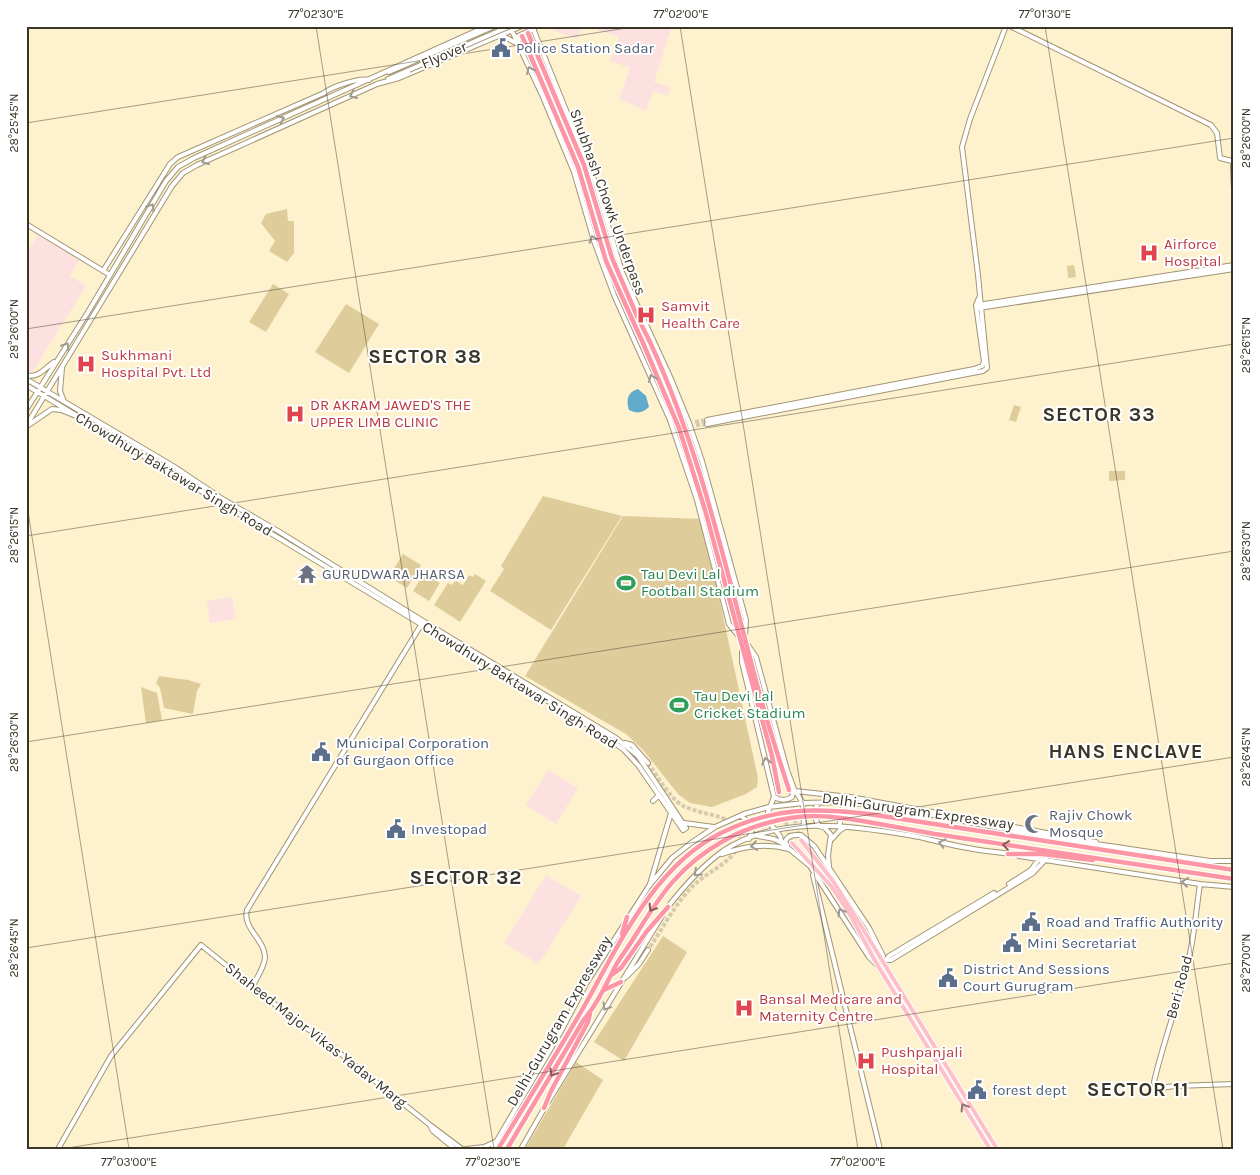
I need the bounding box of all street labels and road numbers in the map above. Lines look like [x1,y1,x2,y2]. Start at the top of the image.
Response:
street label: Flyover [418,37,470,73]
street label: Shubhash Chowk Underpass [566,106,650,298]
street label: Chowdhury Baktawar Singh Road [72,408,276,540]
street label: Chowdhury Baktawar Singh Road [419,617,621,753]
street label: Delhi-Gurugram Expressway [821,789,1015,833]
street label: Delhi-Gurugram Expressway [503,933,615,1109]
street label: Beri Road [1162,953,1196,1021]
street label: Shaheed Major Vikas Yadav Marg [222,958,411,1112]

